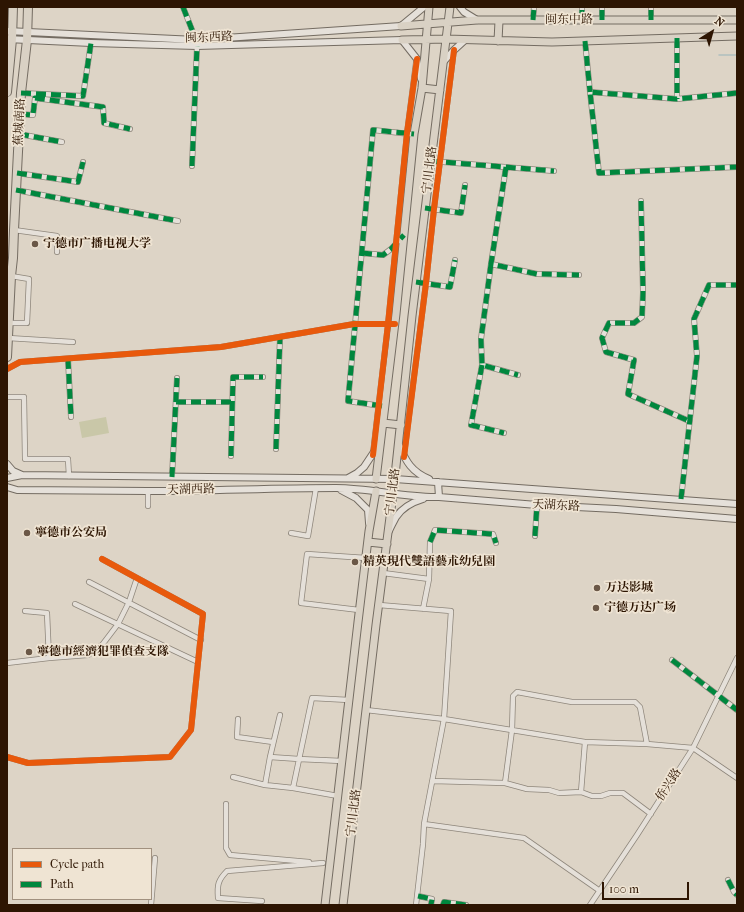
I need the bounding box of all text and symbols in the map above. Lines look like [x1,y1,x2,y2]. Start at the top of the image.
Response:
north arrow [692,12,732,52]
street label: 闽东中路 [545,13,593,27]
text: N [712,14,727,30]
street label: 闽东西路 [185,30,233,46]
street label: 蕉城南路 [12,98,28,146]
street label: 宁川北路 [420,145,440,195]
place label: 宁德市广播电视大学 [43,237,151,251]
marker: 宁德市广播电视大学 [30,239,40,249]
street label: 宁川北路 [383,467,403,517]
street label: 天湖西路 [167,482,215,498]
street label: 天湖东路 [532,498,580,514]
place label: 寧德市公安局 [35,526,107,540]
marker: 寧德市公安局 [22,528,32,538]
place label: 精英現代雙語藝朮幼兒園 [363,555,495,569]
marker: 精英現代雙語藝朮幼兒園 [350,557,360,567]
place label: 万达影城 [605,581,653,595]
marker: 万达影城 [592,583,602,593]
place label: 宁德万达广场 [604,601,676,615]
marker: 宁德万达广场 [591,603,601,613]
place label: 寧德市經濟犯罪偵查支隊 [37,645,169,659]
marker: 寧德市經濟犯罪偵查支隊 [24,647,34,657]
street label: 侨兴路 [653,766,685,804]
street label: 宁川北路 [344,788,364,838]
legend [12,848,152,900]
text: Cycle path [50,857,104,871]
scale bar [604,874,691,900]
text: Path [50,877,74,891]
text: 100 m [609,882,639,896]

